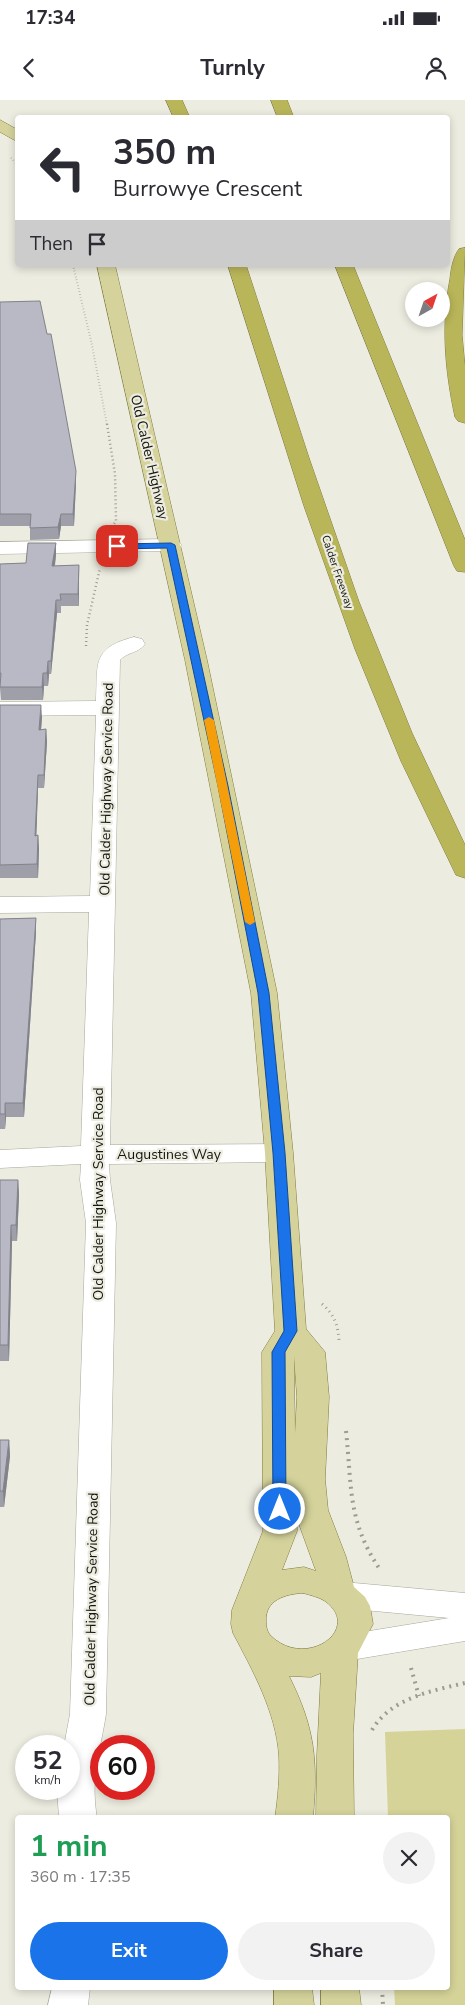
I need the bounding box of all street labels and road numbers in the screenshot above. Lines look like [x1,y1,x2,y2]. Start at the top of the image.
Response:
street label: Old Calder Highway [126,393,173,522]
street label: Calder Freeway [318,533,357,611]
street label: Old Calder Highway Service Road [95,682,118,896]
street label: Old Calder Highway Service Road [89,1087,108,1301]
street label: Augustines Way [117,1145,222,1164]
street label: Old Calder Highway Service Road [80,1492,103,1706]

